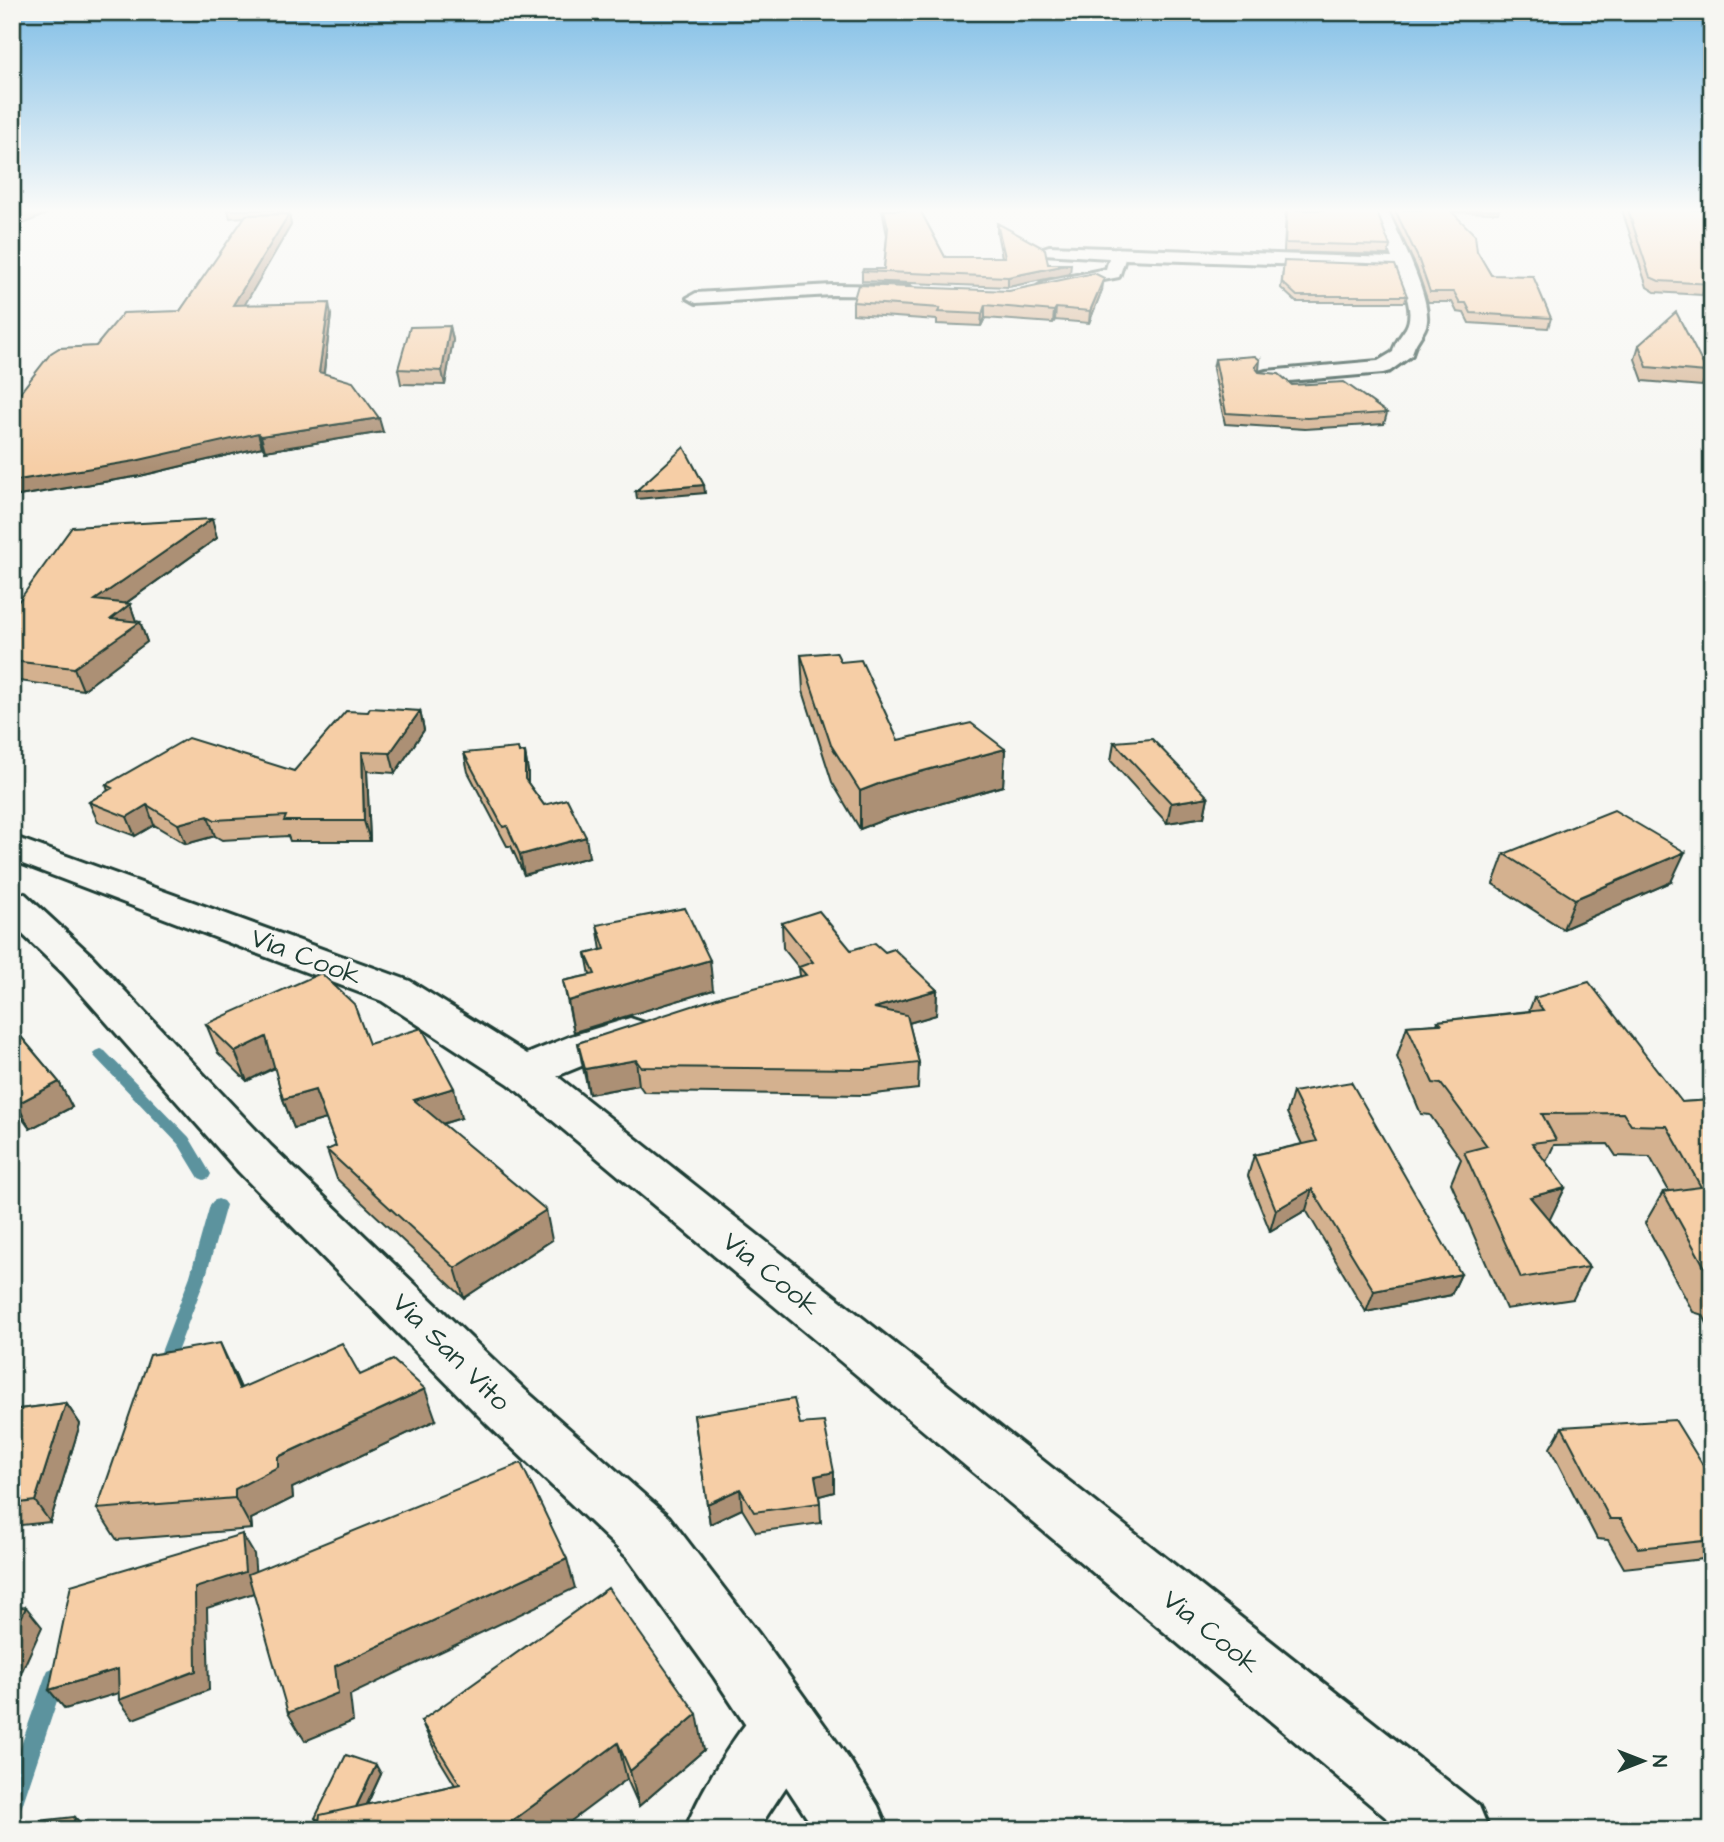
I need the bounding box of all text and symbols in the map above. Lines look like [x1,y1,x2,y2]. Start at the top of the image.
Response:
street label: Via Cook [245,918,367,996]
street label: Via Cook [714,1222,828,1326]
street label: Via San Vito [383,1284,519,1420]
street label: Via Cook [1154,1580,1268,1684]
north arrow [1608,1727,1678,1797]
text: N [1645,1755,1672,1767]

